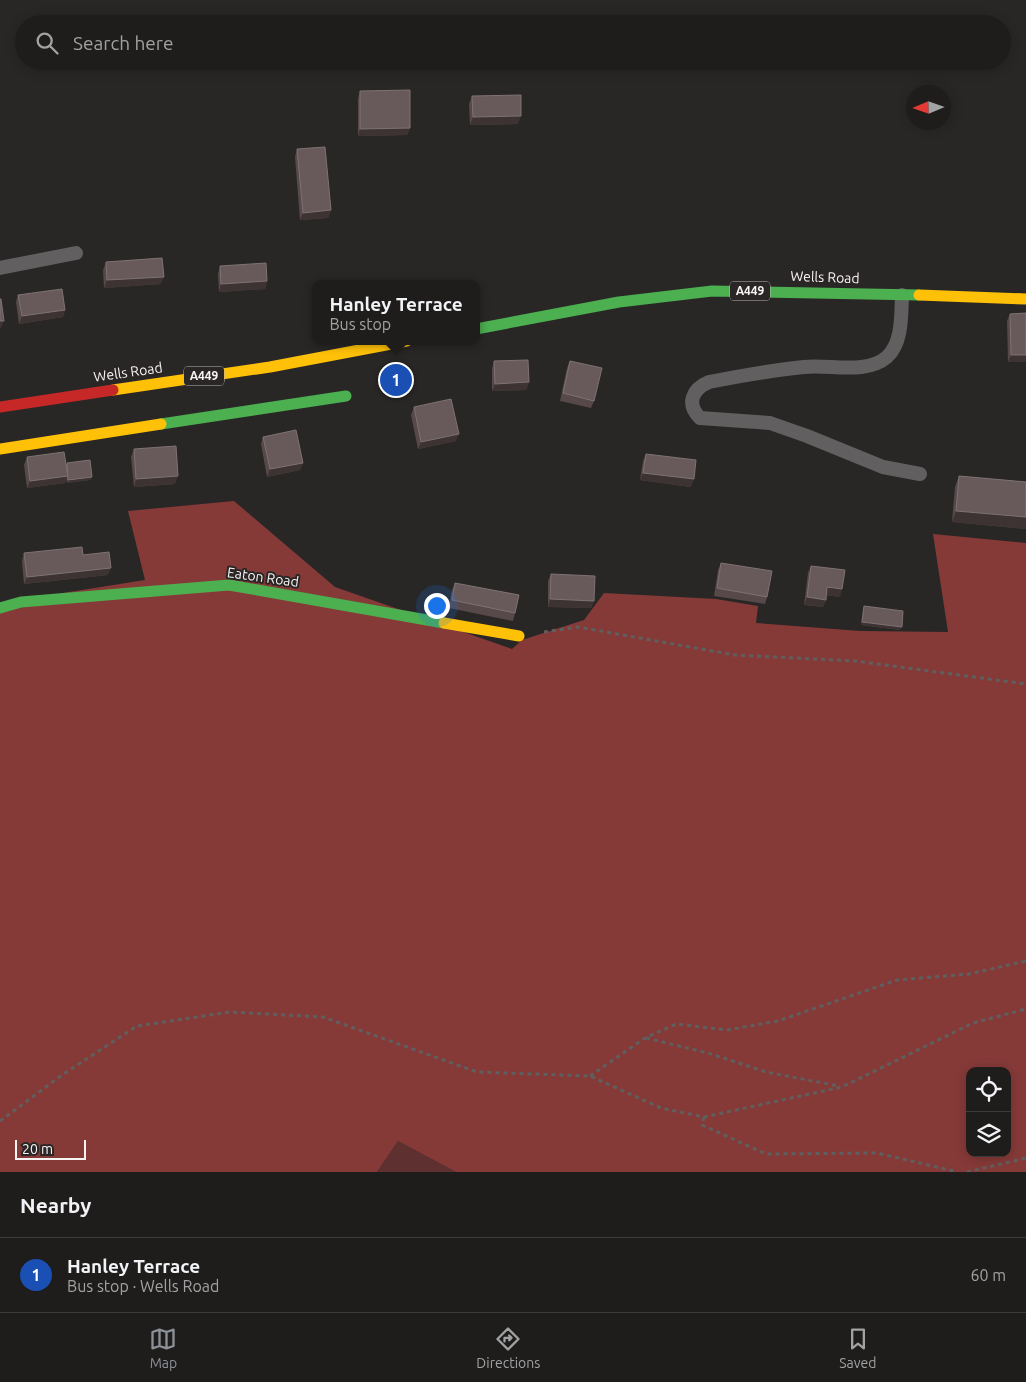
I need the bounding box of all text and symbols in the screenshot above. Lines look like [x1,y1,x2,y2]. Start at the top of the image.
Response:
search box [15,15,1011,70]
icon: search [33,29,61,57]
text: Search here [73,32,173,54]
north arrow [906,85,951,130]
street label: Wells Road [790,268,860,286]
popup [312,280,480,345]
road number: A449 [730,282,770,300]
text: Hanley Terrace [329,293,463,315]
text: Bus stop [329,315,391,333]
street label: Wells Road [93,359,163,385]
pin: 1 [380,361,412,399]
road number: A449 [184,366,224,386]
street label: Eaton Road [226,564,300,590]
your location [424,593,450,619]
map controls [966,1067,1011,1157]
button: locate [966,1067,1011,1112]
button: layers [966,1112,1011,1157]
scale bar [15,1137,86,1160]
text: 20 m [22,1141,53,1157]
text: Nearby [20,1193,91,1217]
text: Hanley Terrace [67,1255,200,1277]
text: 1 [31,1266,41,1284]
text: 60 m [970,1266,1006,1284]
text: Bus stop · Wells Road [67,1277,219,1295]
tab: Map [149,1325,177,1371]
tab: Directions [476,1325,540,1371]
tab: Saved [839,1325,877,1371]

